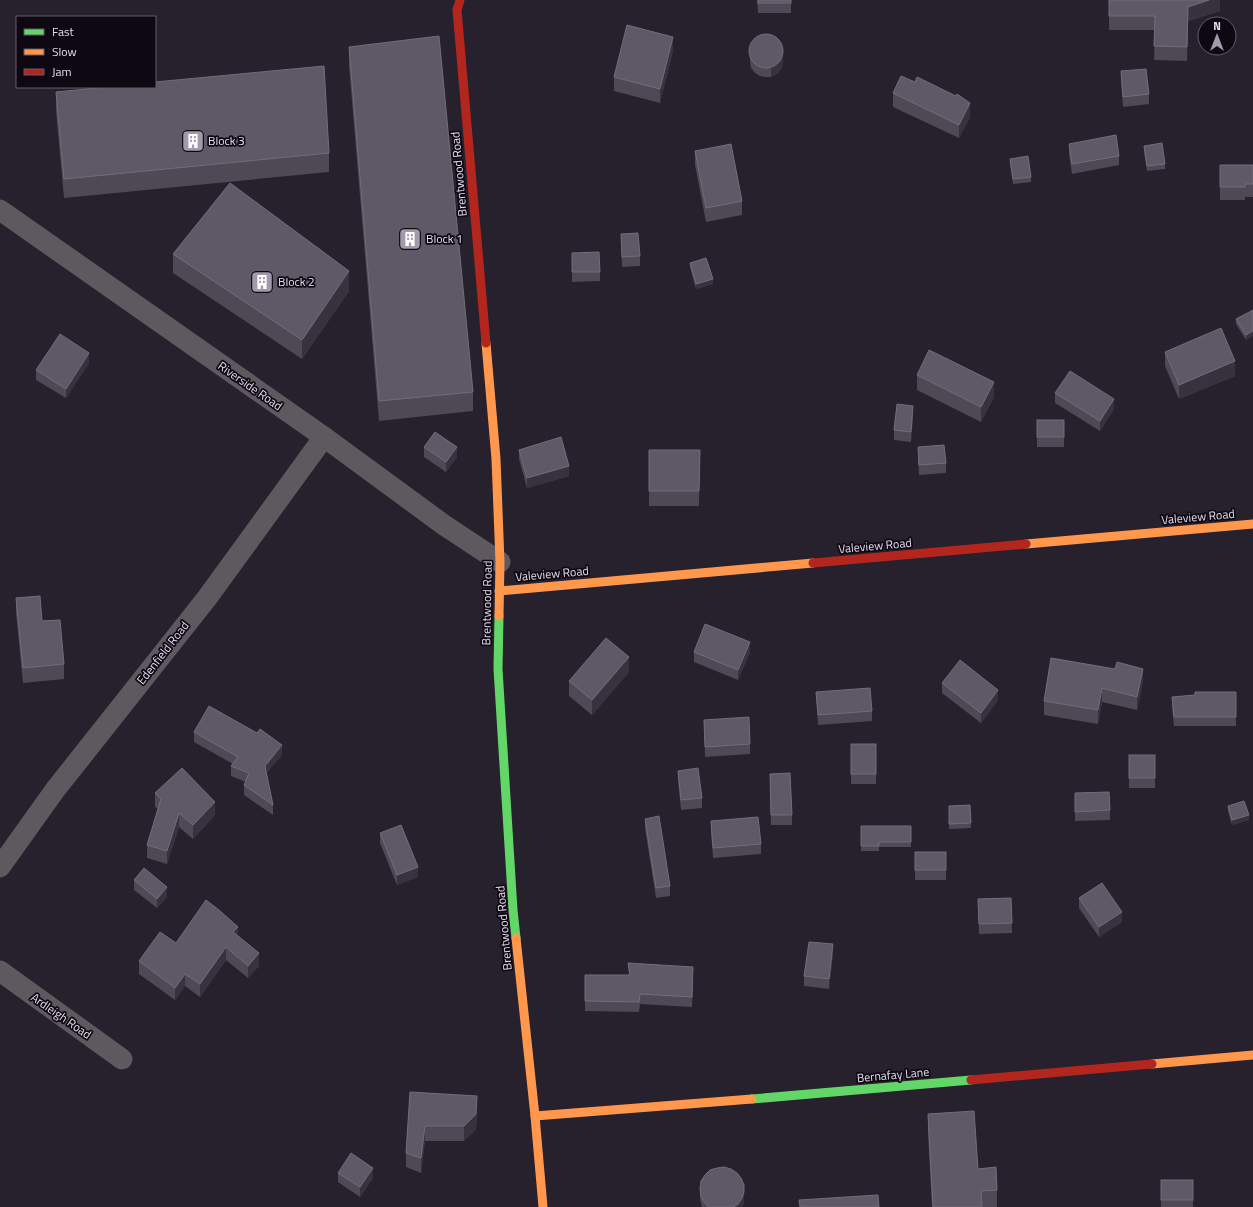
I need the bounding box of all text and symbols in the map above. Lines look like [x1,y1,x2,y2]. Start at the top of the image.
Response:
legend [16,16,156,88]
north arrow [1197,16,1237,56]
text: N [1213,18,1221,34]
text: Fast [52,22,75,41]
text: Slow [52,42,77,61]
text: Jam [52,62,72,81]
building icon: Block 3 [180,128,206,154]
place label: Block 3 [208,131,245,150]
street label: Brentwood Road [445,131,472,217]
building icon: Block 1 [397,226,423,252]
place label: Block 1 [426,229,463,248]
building icon: Block 2 [249,269,275,295]
place label: Block 2 [278,272,315,291]
street label: Riverside Road [214,356,287,415]
street label: Valeview Road [1160,504,1235,529]
street label: Valeview Road [837,533,912,558]
street label: Brentwood Road [476,560,497,646]
street label: Valeview Road [514,561,589,586]
street label: Edenfield Road [132,617,193,688]
street label: Brentwood Road [490,885,517,971]
street label: Ardleigh Road [27,988,95,1044]
street label: Bernafay Lane [856,1062,930,1087]

